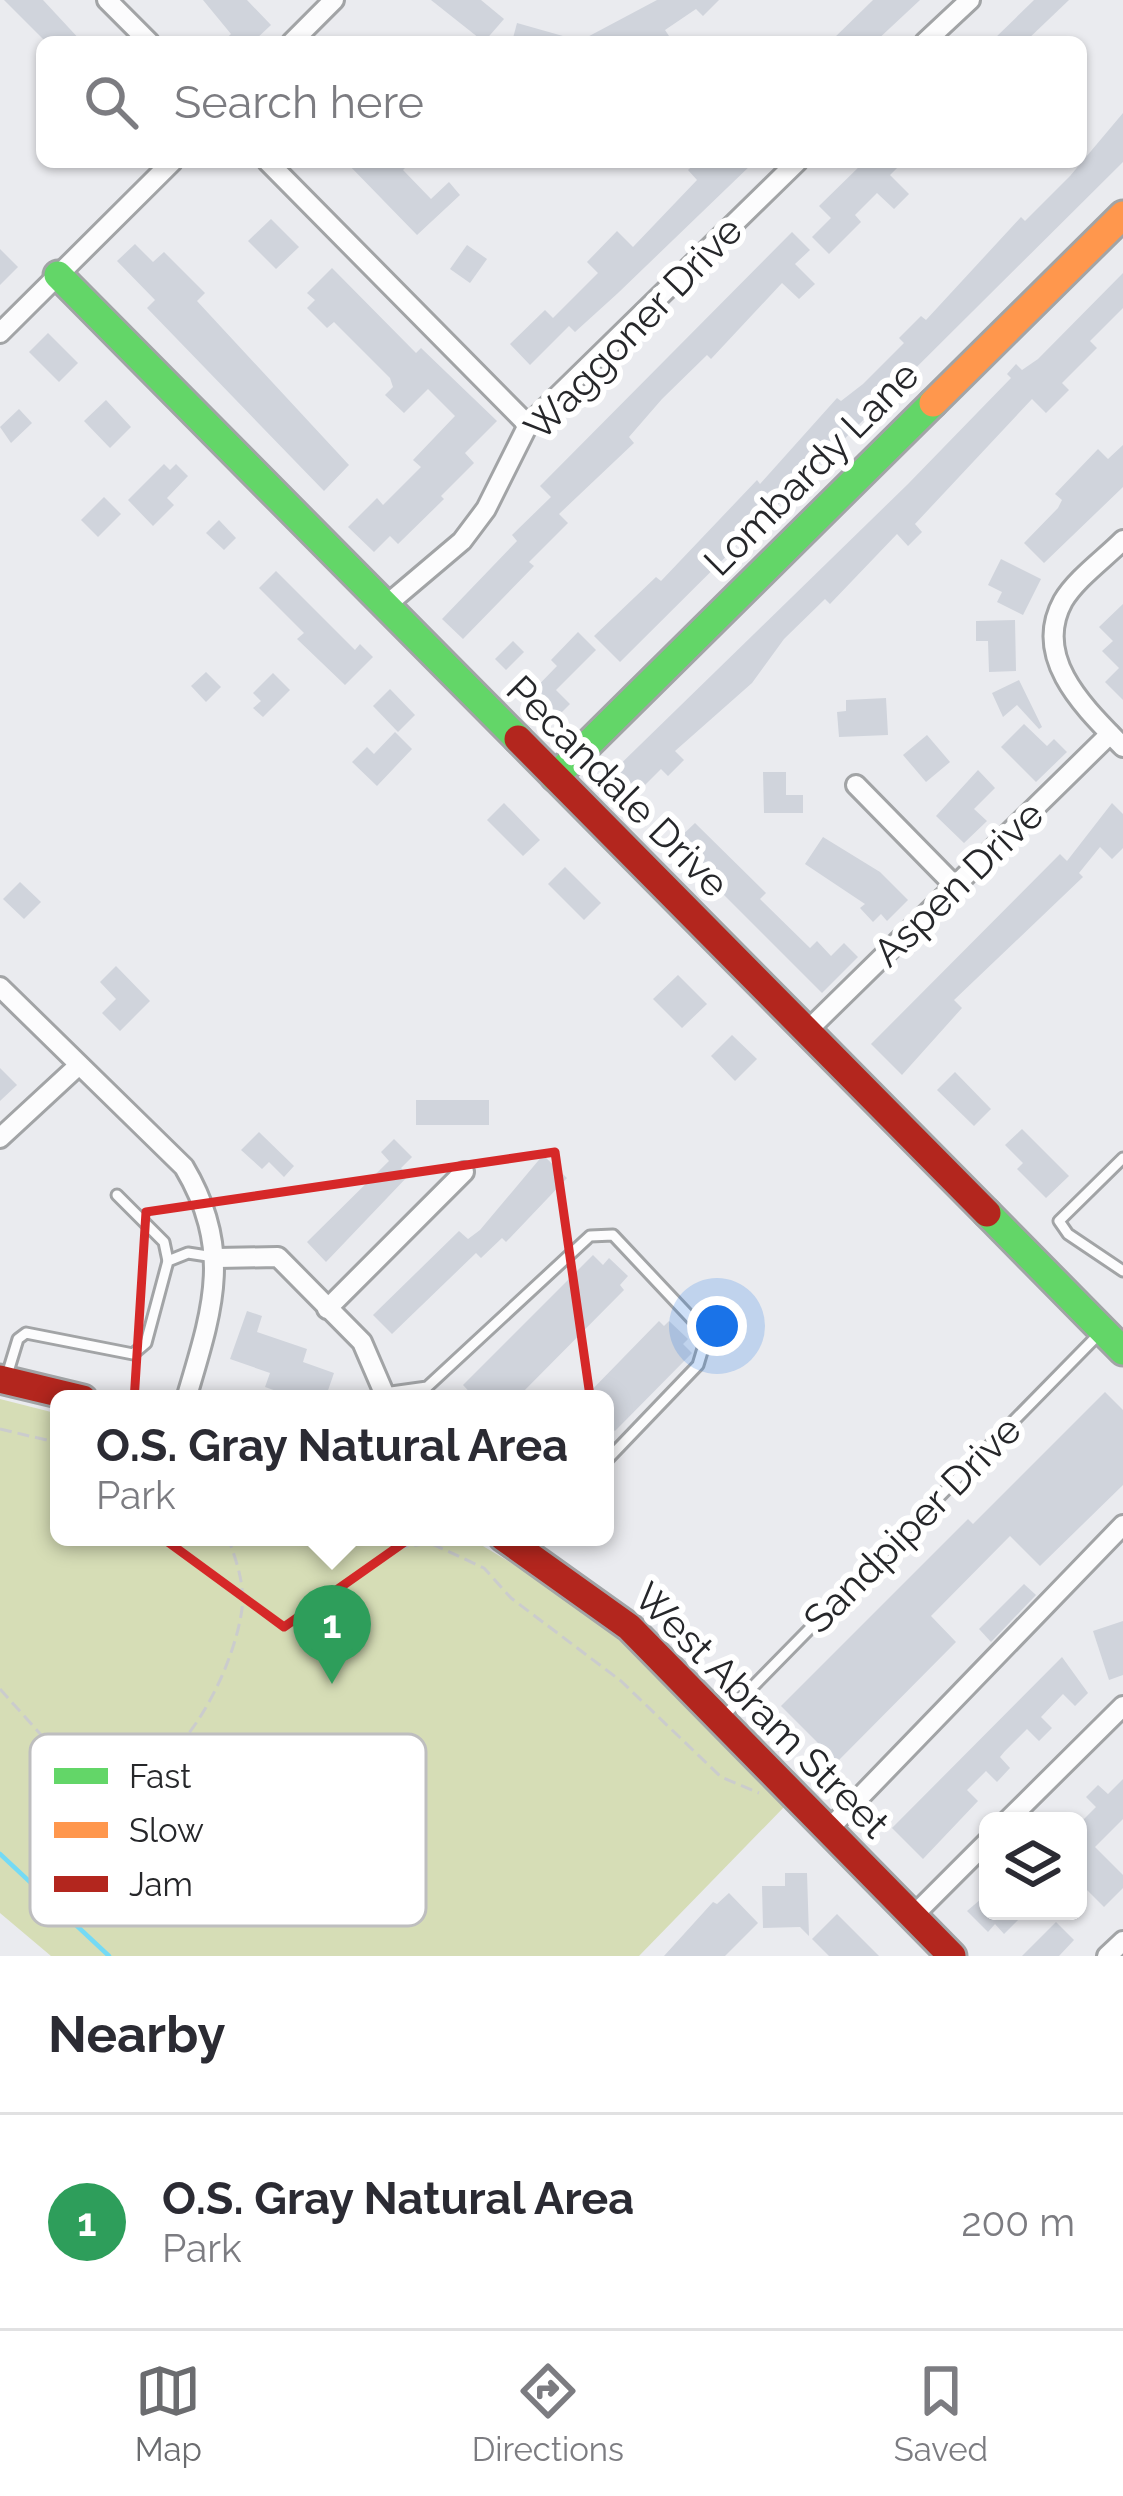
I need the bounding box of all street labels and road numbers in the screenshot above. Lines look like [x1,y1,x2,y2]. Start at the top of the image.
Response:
street label: Waggoner Drive [515,207,751,449]
street label: Lombardy Lane [694,351,928,585]
street label: Pecandale Drive [498,666,738,906]
street label: Aspen Drive [864,791,1052,975]
street label: Sandpiper Drive [794,1406,1030,1642]
street label: West Abram Street [625,1573,899,1847]

